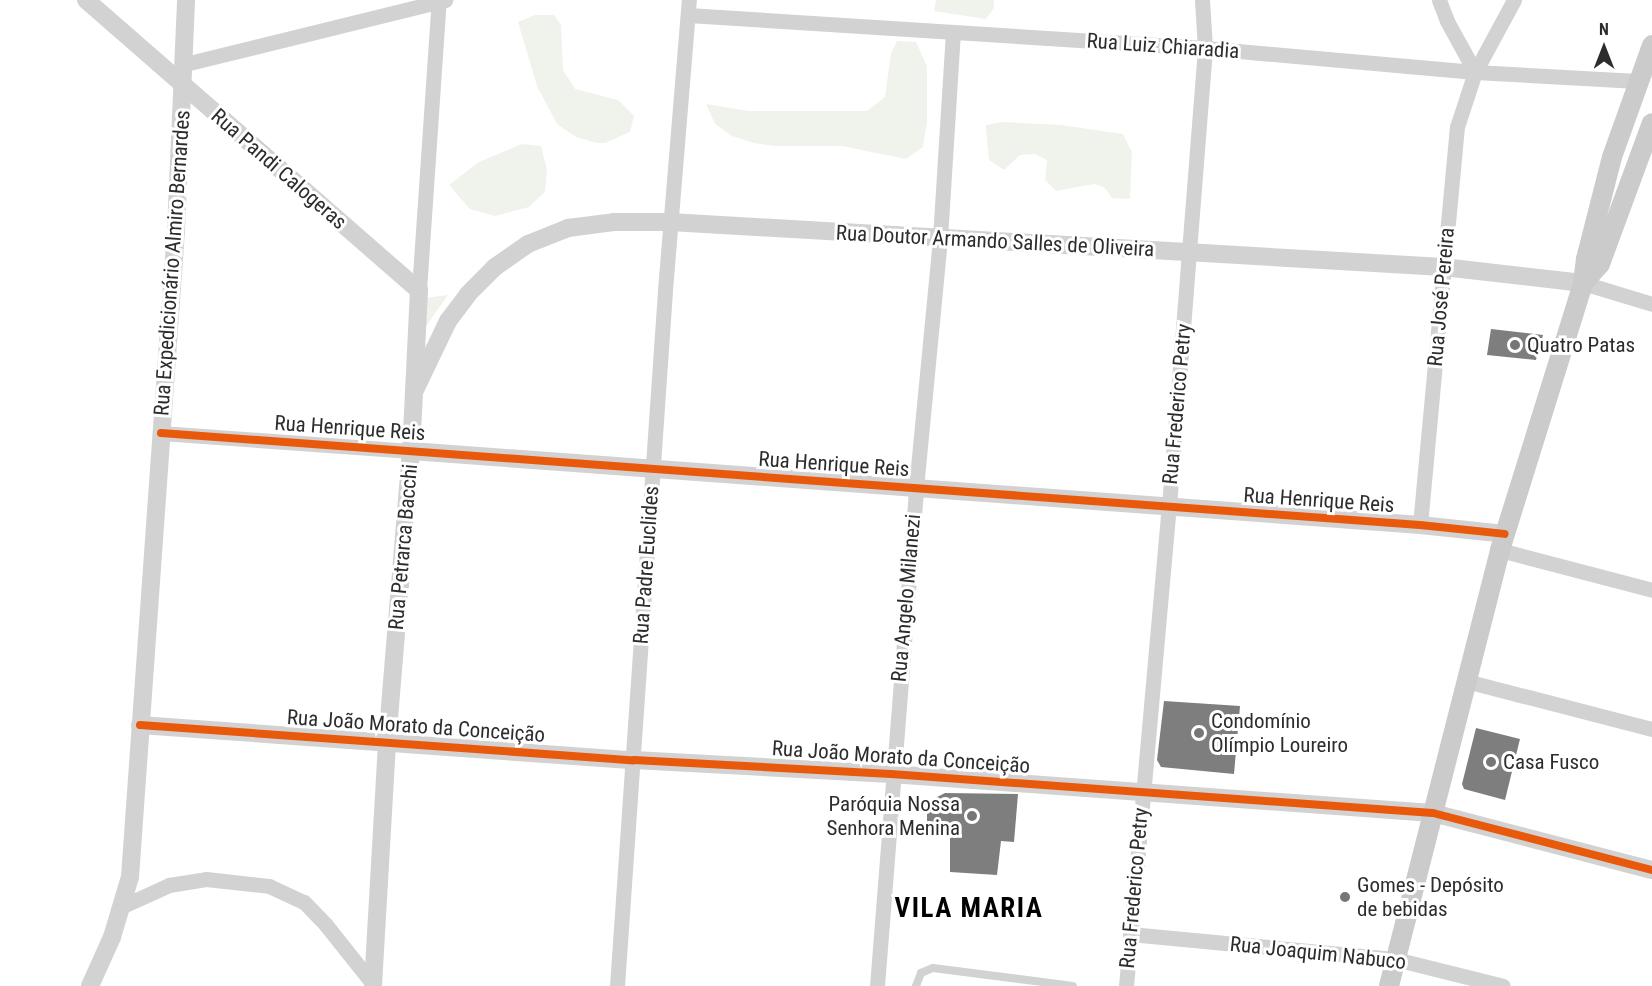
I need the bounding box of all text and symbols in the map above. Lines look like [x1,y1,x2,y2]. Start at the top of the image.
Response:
north arrow [1574,18,1634,78]
text: N [1599,20,1609,39]
street label: Rua Luiz Chiaradia [1086,28,1240,64]
street label: Rua Pandi Calogeras [206,103,352,235]
street label: Rua Expedicionário Almiro Bernardes [149,109,195,417]
street label: Rua Doutor Armando Salles de Oliveira [835,220,1155,262]
street label: Rua José Pereira [1422,226,1460,368]
street label: Rua Frederico Petry [1157,322,1197,486]
place label: Quatro Patas [1527,332,1635,358]
marker: Quatro Patas [1508,338,1522,352]
street label: Rua Henrique Reis [274,410,426,446]
street label: Rua Henrique Reis [758,446,910,482]
street label: Rua Petrarca Bacchi [383,463,423,631]
street label: Rua Henrique Reis [1243,482,1395,518]
street label: Rua Padre Euclides [628,485,664,645]
street label: Rua Angelo Milanezi [886,513,926,683]
street label: Rua João Morato da Conceição [286,704,546,748]
place label: Condomínio Olímpio Loureiro [1211,708,1348,758]
marker: Condomínio Olímpio Loureiro [1192,726,1206,740]
street label: Rua João Morato da Conceição [771,735,1031,779]
place label: Casa Fusco [1503,749,1599,775]
marker: Casa Fusco [1484,755,1498,769]
place label: Paróquia Nossa Senhora Menina [827,791,960,841]
street label: Rua Frederico Petry [1114,806,1154,970]
marker: Paróquia Nossa Senhora Menina [965,809,979,823]
place label: Gomes - Depósito de bebidas [1357,872,1504,922]
marker: Gomes - Depósito de bebidas [1338,890,1352,904]
district label: VILA MARIA [895,893,1043,925]
street label: Rua Joaquim Nabuco [1229,931,1407,975]

